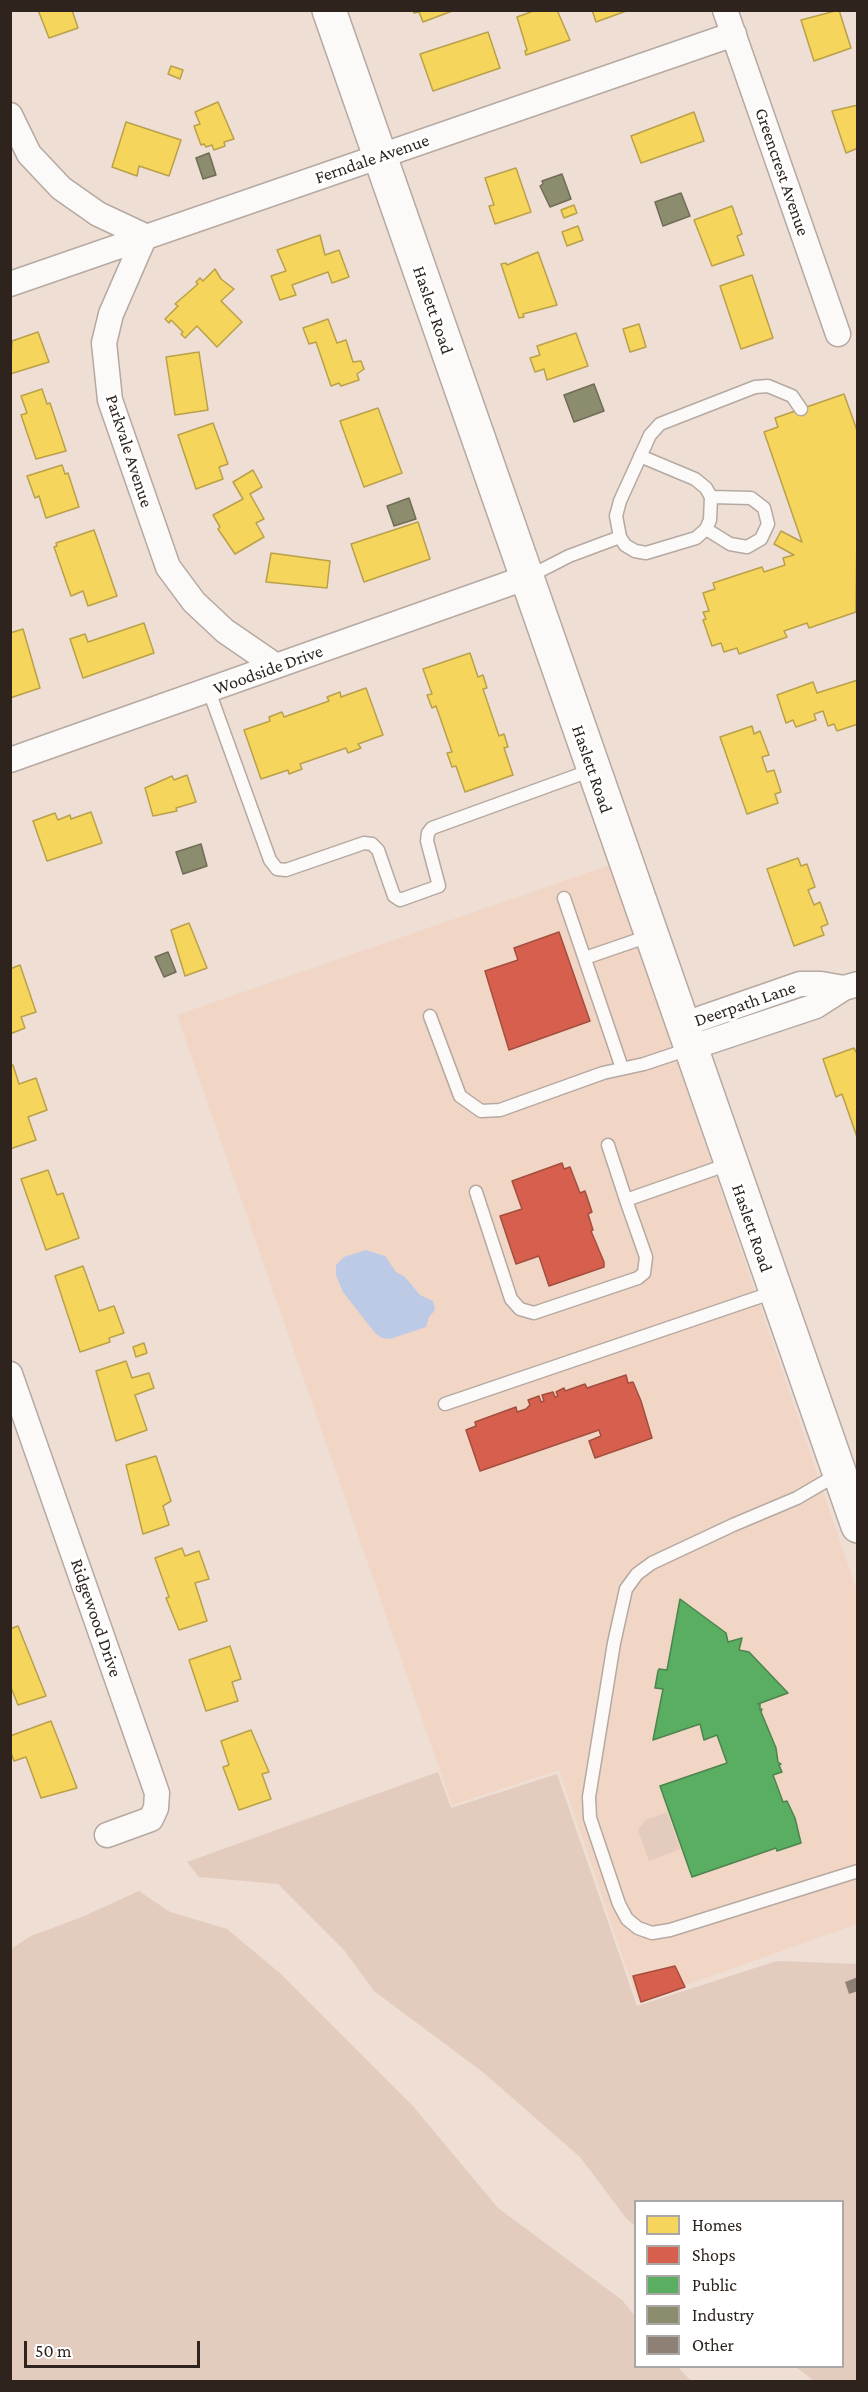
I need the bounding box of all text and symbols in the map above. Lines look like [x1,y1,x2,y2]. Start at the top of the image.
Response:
street label: Greencrest Avenue [750,105,814,239]
street label: Ferndale Avenue [312,129,432,189]
street label: Haslett Road [408,263,458,357]
street label: Parkvale Avenue [101,392,157,510]
street label: Woodside Drive [210,640,326,700]
street label: Haslett Road [567,722,617,816]
street label: Deerpath Lane [691,977,799,1031]
street label: Haslett Road [727,1181,777,1275]
street label: Ridgewood Drive [66,1556,126,1680]
legend [634,2200,844,2368]
text: Homes [692,2215,742,2235]
text: Shops [692,2245,736,2265]
text: Public [692,2275,737,2295]
text: Industry [692,2305,754,2325]
scale bar [27,2329,202,2367]
text: Other [692,2335,734,2355]
text: 50 m [35,2341,72,2361]

